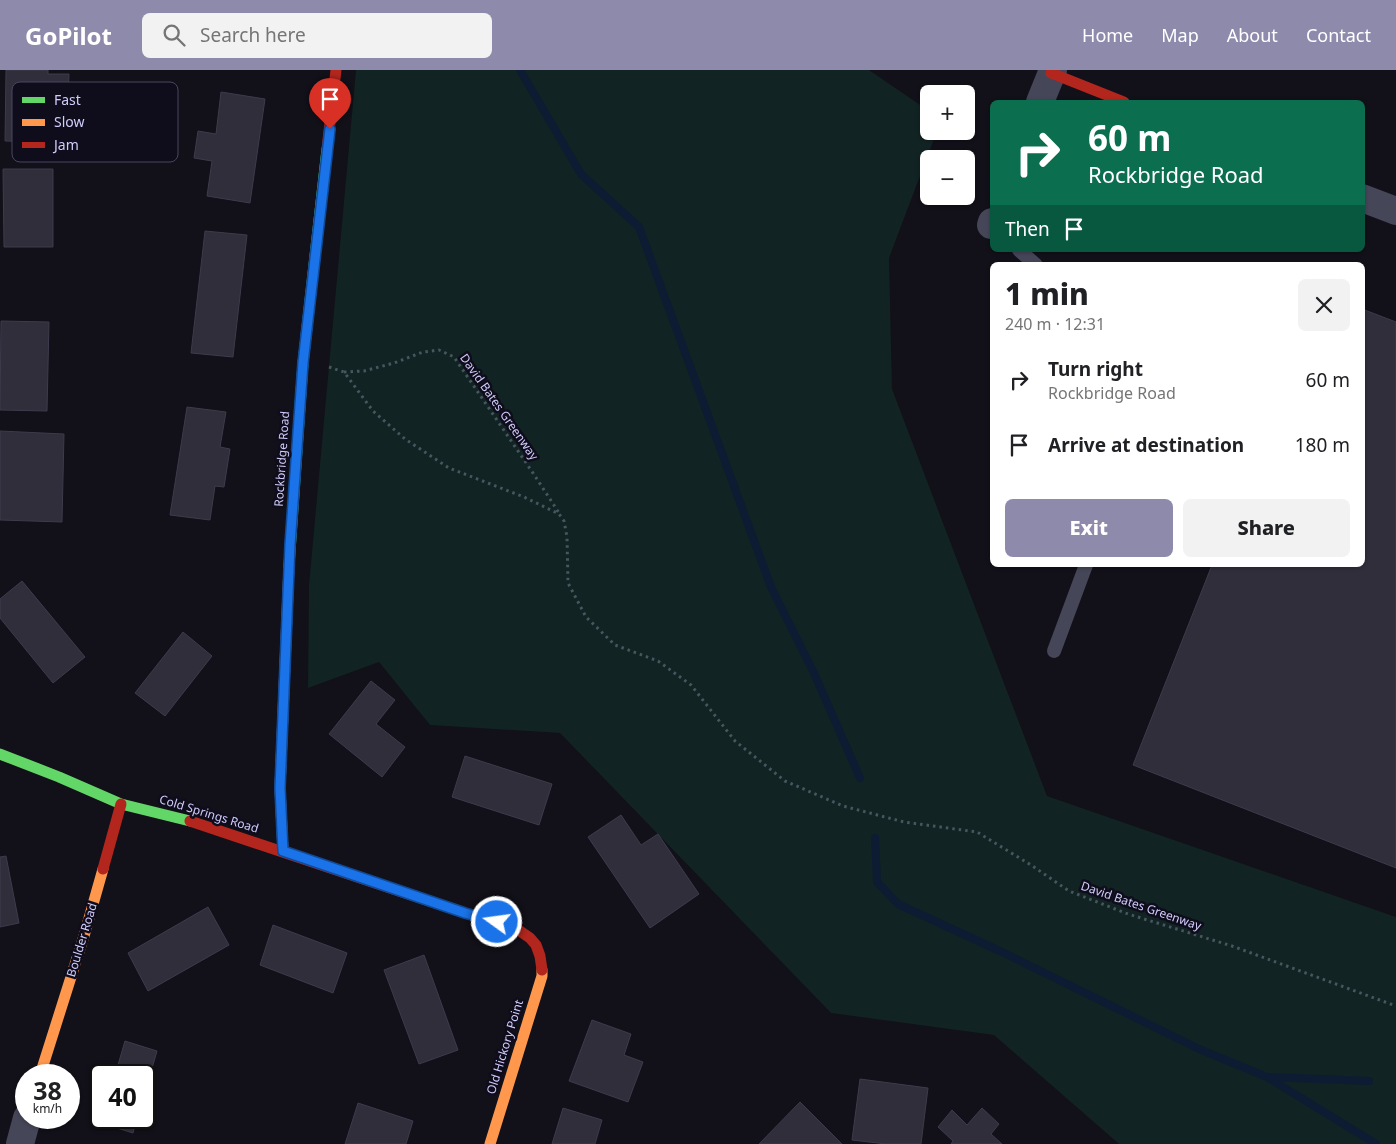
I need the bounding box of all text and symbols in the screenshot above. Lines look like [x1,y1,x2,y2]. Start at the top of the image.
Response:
search box [142,13,492,58]
text: GoPilot [25,19,112,52]
icon: search [160,21,188,49]
text: Search here [200,22,306,48]
text: Home [1082,23,1133,47]
text: Map [1161,23,1199,47]
text: About [1227,23,1278,47]
text: Contact [1306,23,1371,47]
pin [309,78,351,129]
legend [12,82,178,162]
icon: arrive [316,85,344,113]
map controls [920,85,975,205]
button: + [920,85,975,140]
text: Fast [54,90,81,109]
text: Slow [54,112,85,131]
text: 60 m [1088,114,1171,161]
icon: right [1005,120,1070,185]
text: Jam [52,135,79,154]
button: − [920,150,975,205]
text: Rockbridge Road [1088,159,1264,189]
icon: arrive [1060,215,1088,243]
text: Then [1005,216,1050,242]
text: 1 min [1005,273,1089,314]
button: close [1298,279,1350,331]
text: 240 m · 12:31 [1005,313,1105,335]
street label: David Bates Greenway [456,350,543,464]
text: Turn right [1048,356,1143,382]
icon: right [1005,366,1033,394]
text: 60 m [1306,367,1350,393]
text: Rockbridge Road [1048,382,1176,404]
street label: Rockbridge Road [270,411,293,507]
icon: arrive [1005,431,1033,459]
text: Arrive at destination [1048,432,1244,458]
text: 180 m [1295,432,1350,458]
button: Exit [1005,499,1173,557]
button: Share [1183,499,1350,557]
street label: Cold Springs Road [157,790,261,837]
street label: David Bates Greenway [1079,877,1205,934]
position arrow [470,895,522,947]
street label: Boulder Road [62,901,101,979]
street label: Old Hickory Point [482,997,527,1096]
speed limit sign: 40 [90,1064,155,1129]
text: 38 [33,1073,62,1107]
text: km/h [33,1100,62,1117]

